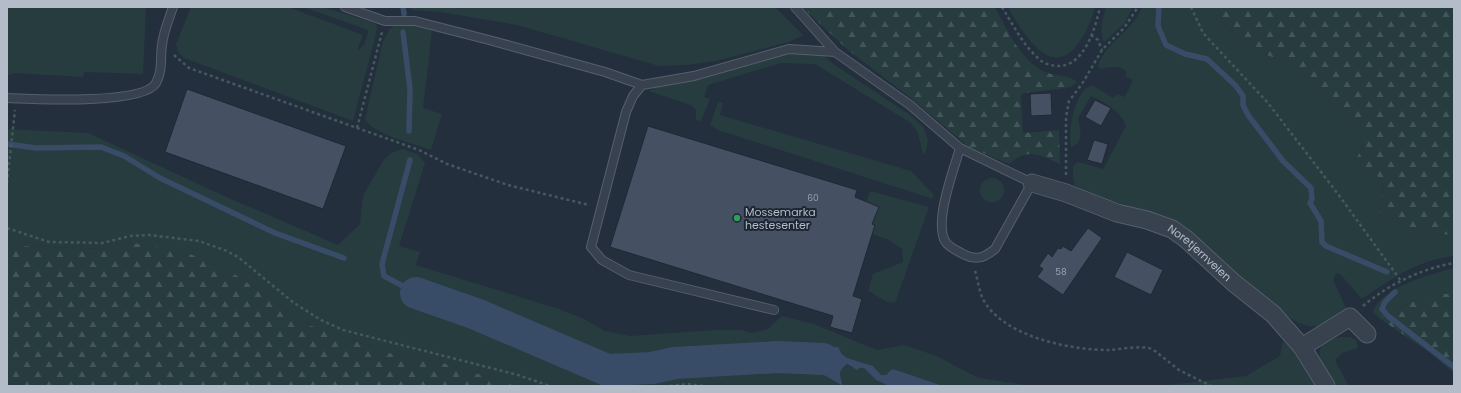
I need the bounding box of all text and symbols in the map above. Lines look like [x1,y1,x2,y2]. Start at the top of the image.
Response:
house number: 60 [807,192,819,204]
place label: Mossemarka hestesenter [745,204,816,233]
marker: Mossemarka hestesenter [732,213,742,223]
street label: Noretjernveien [1164,220,1235,285]
house number: 58 [1055,266,1067,278]

